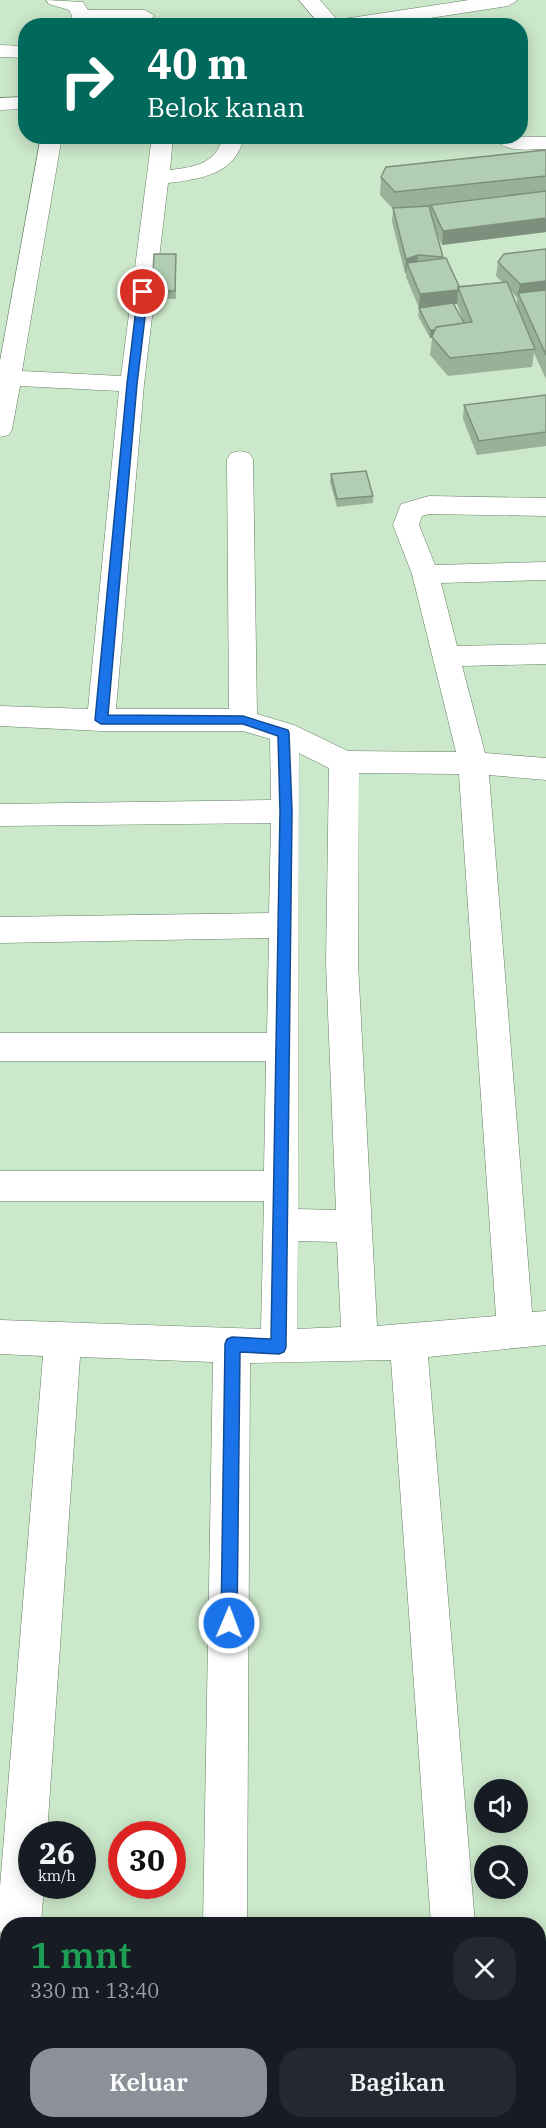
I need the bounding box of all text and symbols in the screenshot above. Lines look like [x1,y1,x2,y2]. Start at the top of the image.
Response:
text: 40 m [147,36,248,91]
icon: right [48,42,126,120]
text: Belok kanan [147,89,305,124]
pin [117,266,168,317]
icon: arrive [126,275,159,308]
position arrow [197,1591,261,1655]
map controls [474,1779,528,1899]
button: sound [474,1779,528,1833]
speed limit sign: 30 [108,1821,186,1899]
text: 26 [39,1833,75,1872]
button: search [474,1845,528,1899]
text: km/h [38,1866,76,1885]
text: 1 mnt [30,1931,131,1978]
button: close [453,1937,516,2000]
text: 330 m · 13:40 [30,1977,159,2004]
button: Keluar [30,2048,267,2117]
button: Bagikan [279,2048,516,2117]

